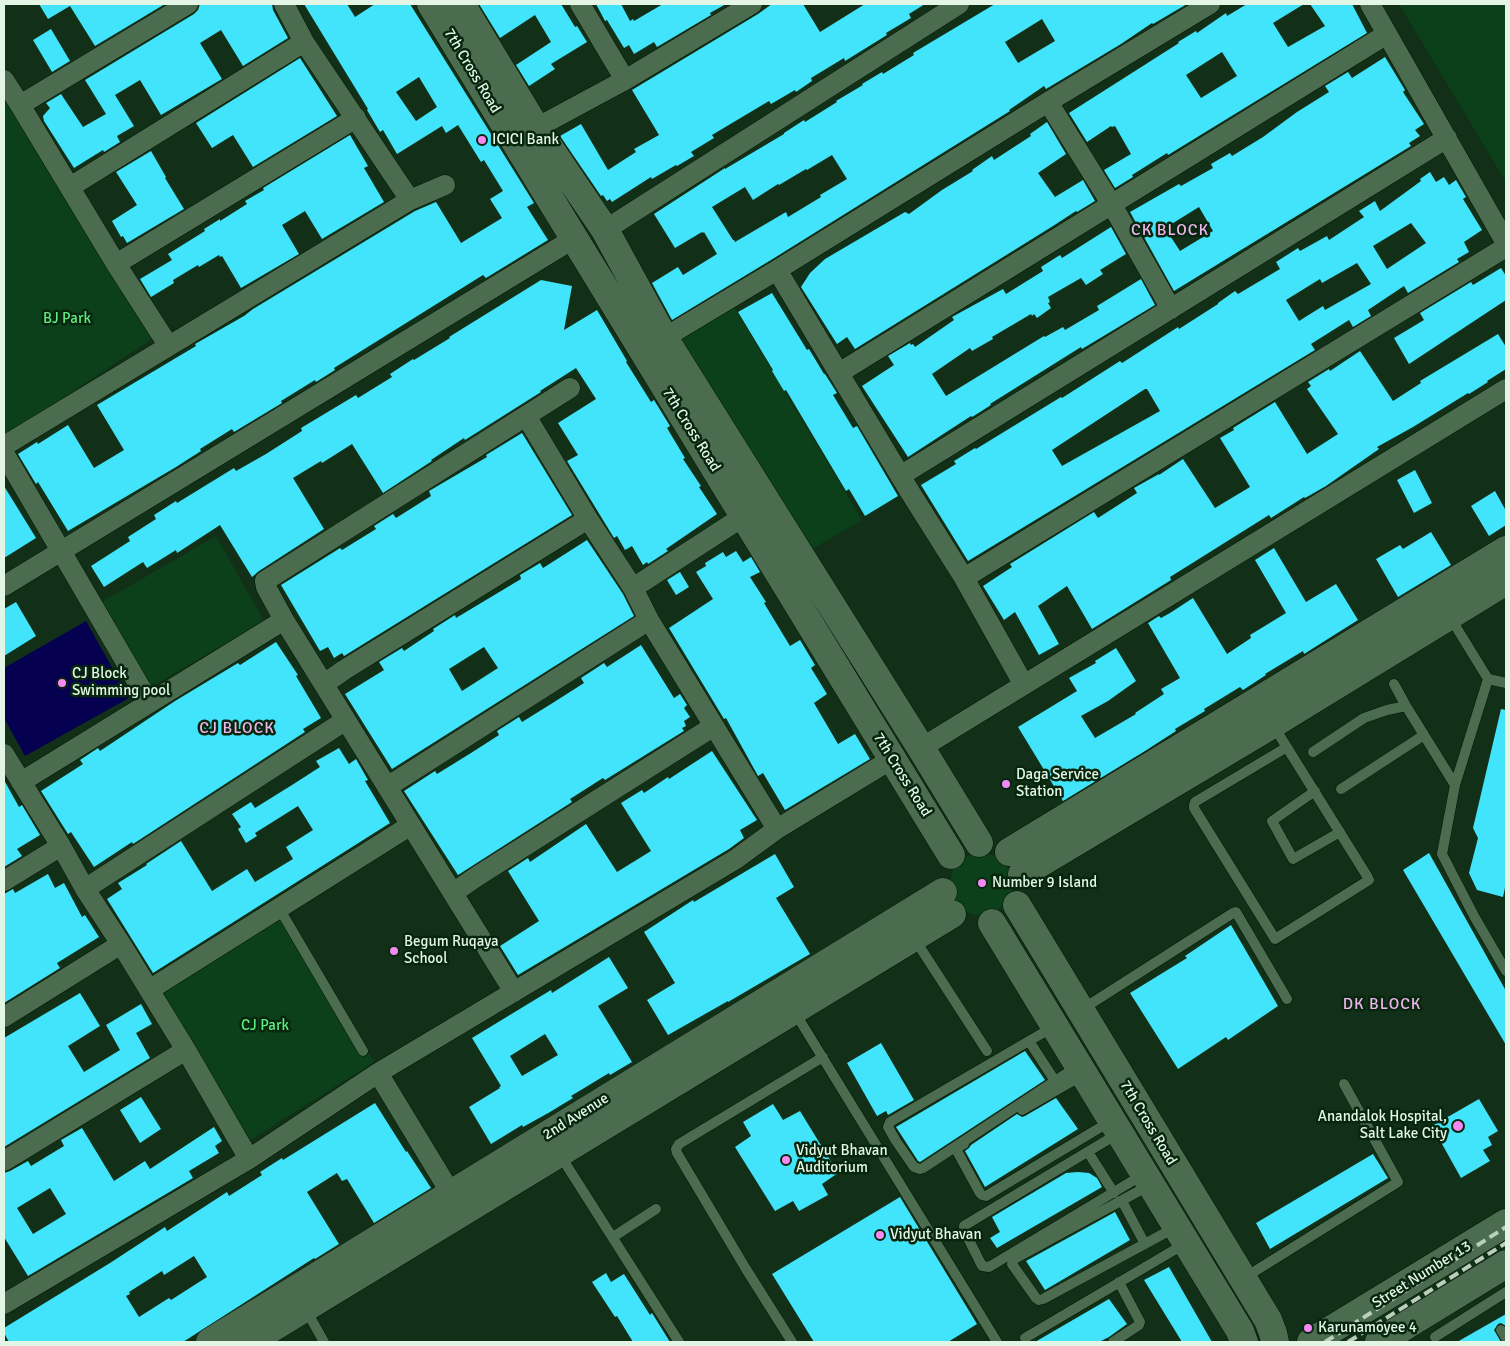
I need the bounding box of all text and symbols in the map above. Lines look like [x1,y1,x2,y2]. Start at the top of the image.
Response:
street label: 7th Cross Road [440,25,504,117]
place label: ICICI Bank [492,131,559,149]
marker: ICICI Bank [476,134,488,146]
district label: CK BLOCK [1130,221,1210,241]
park label: BJ Park [43,310,91,328]
street label: 7th Cross Road [658,385,724,475]
place label: CJ Block Swimming pool [72,665,171,700]
marker: CJ Block Swimming pool [56,677,68,689]
district label: CJ BLOCK [198,719,276,739]
street label: 7th Cross Road [869,730,935,820]
place label: Daga Service Station [1016,766,1099,801]
marker: Daga Service Station [1000,778,1012,790]
place label: Number 9 Island [992,874,1097,892]
marker: Number 9 Island [976,877,988,889]
place label: Begum Ruqaya School [404,933,499,968]
marker: Begum Ruqaya School [388,945,400,957]
district label: DK BLOCK [1342,995,1422,1015]
park label: CJ Park [241,1017,289,1035]
street label: 7th Cross Road [1116,1077,1180,1169]
street label: 2nd Avenue [540,1090,612,1144]
place label: Anandalok Hospital, Salt Lake City [1318,1108,1447,1143]
marker: Anandalok Hospital, Salt Lake City [1451,1119,1465,1133]
place label: Vidyut Bhavan Auditorium [796,1142,888,1177]
marker: Vidyut Bhavan Auditorium [780,1154,792,1166]
place label: Vidyut Bhavan [890,1226,982,1244]
marker: Vidyut Bhavan [874,1229,886,1241]
street label: Street Number 13 [1369,1237,1475,1313]
place label: Karunamoyee 4 [1318,1319,1417,1337]
marker: Karunamoyee 4 [1302,1322,1314,1334]

